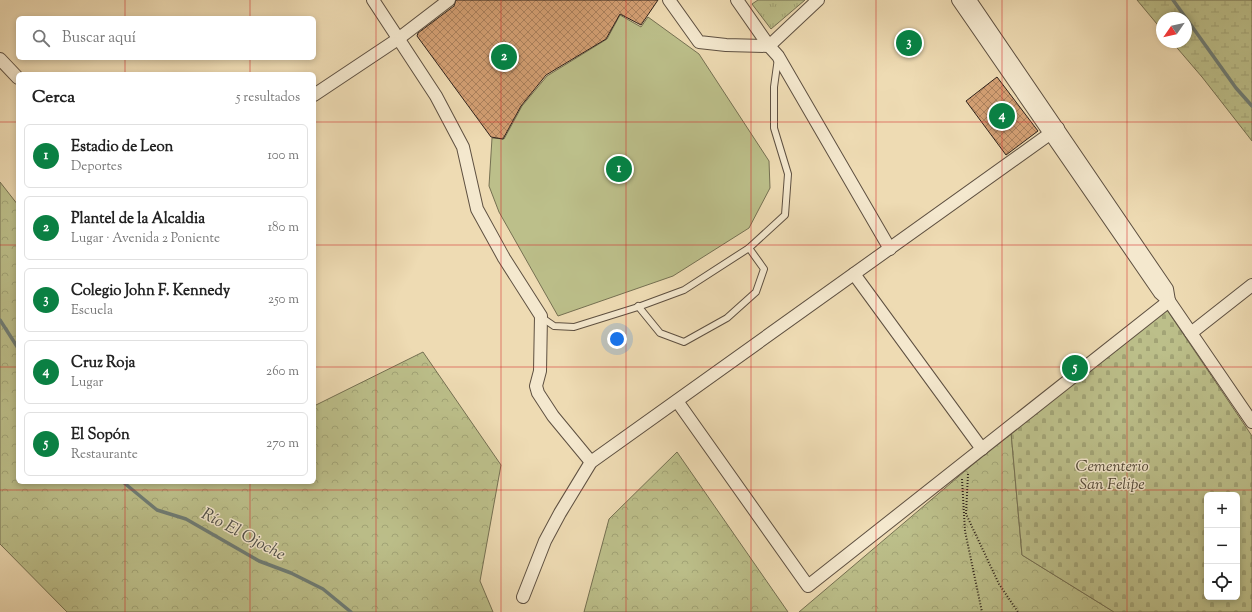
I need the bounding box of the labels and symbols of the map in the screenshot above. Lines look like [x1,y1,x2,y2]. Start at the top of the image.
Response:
north arrow [1156,12,1192,48]
pin: 3 [896,28,922,58]
pin: 2 [491,42,517,72]
pin: 4 [989,101,1015,131]
pin: 1 [606,154,632,184]
your location [607,329,627,349]
pin: 5 [1062,353,1088,383]
park label: Cementerio San Felipe [1075,456,1149,497]
water label: Río El Ojoche [197,503,289,567]

